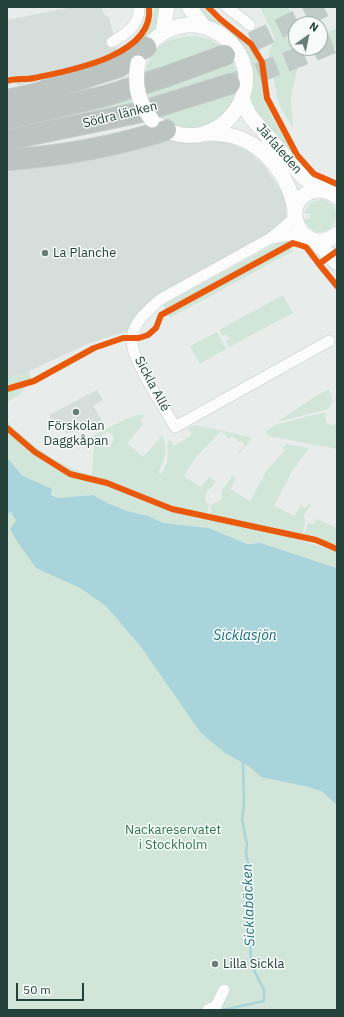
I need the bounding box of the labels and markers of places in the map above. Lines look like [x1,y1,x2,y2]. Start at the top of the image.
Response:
place label: La Planche [53,245,116,261]
marker: La Planche [40,248,50,258]
marker: Förskolan Daggkåpan [71,407,81,417]
place label: Förskolan Daggkåpan [43,418,109,449]
place label: Lilla Sickla [223,956,284,972]
marker: Lilla Sickla [210,959,220,969]

